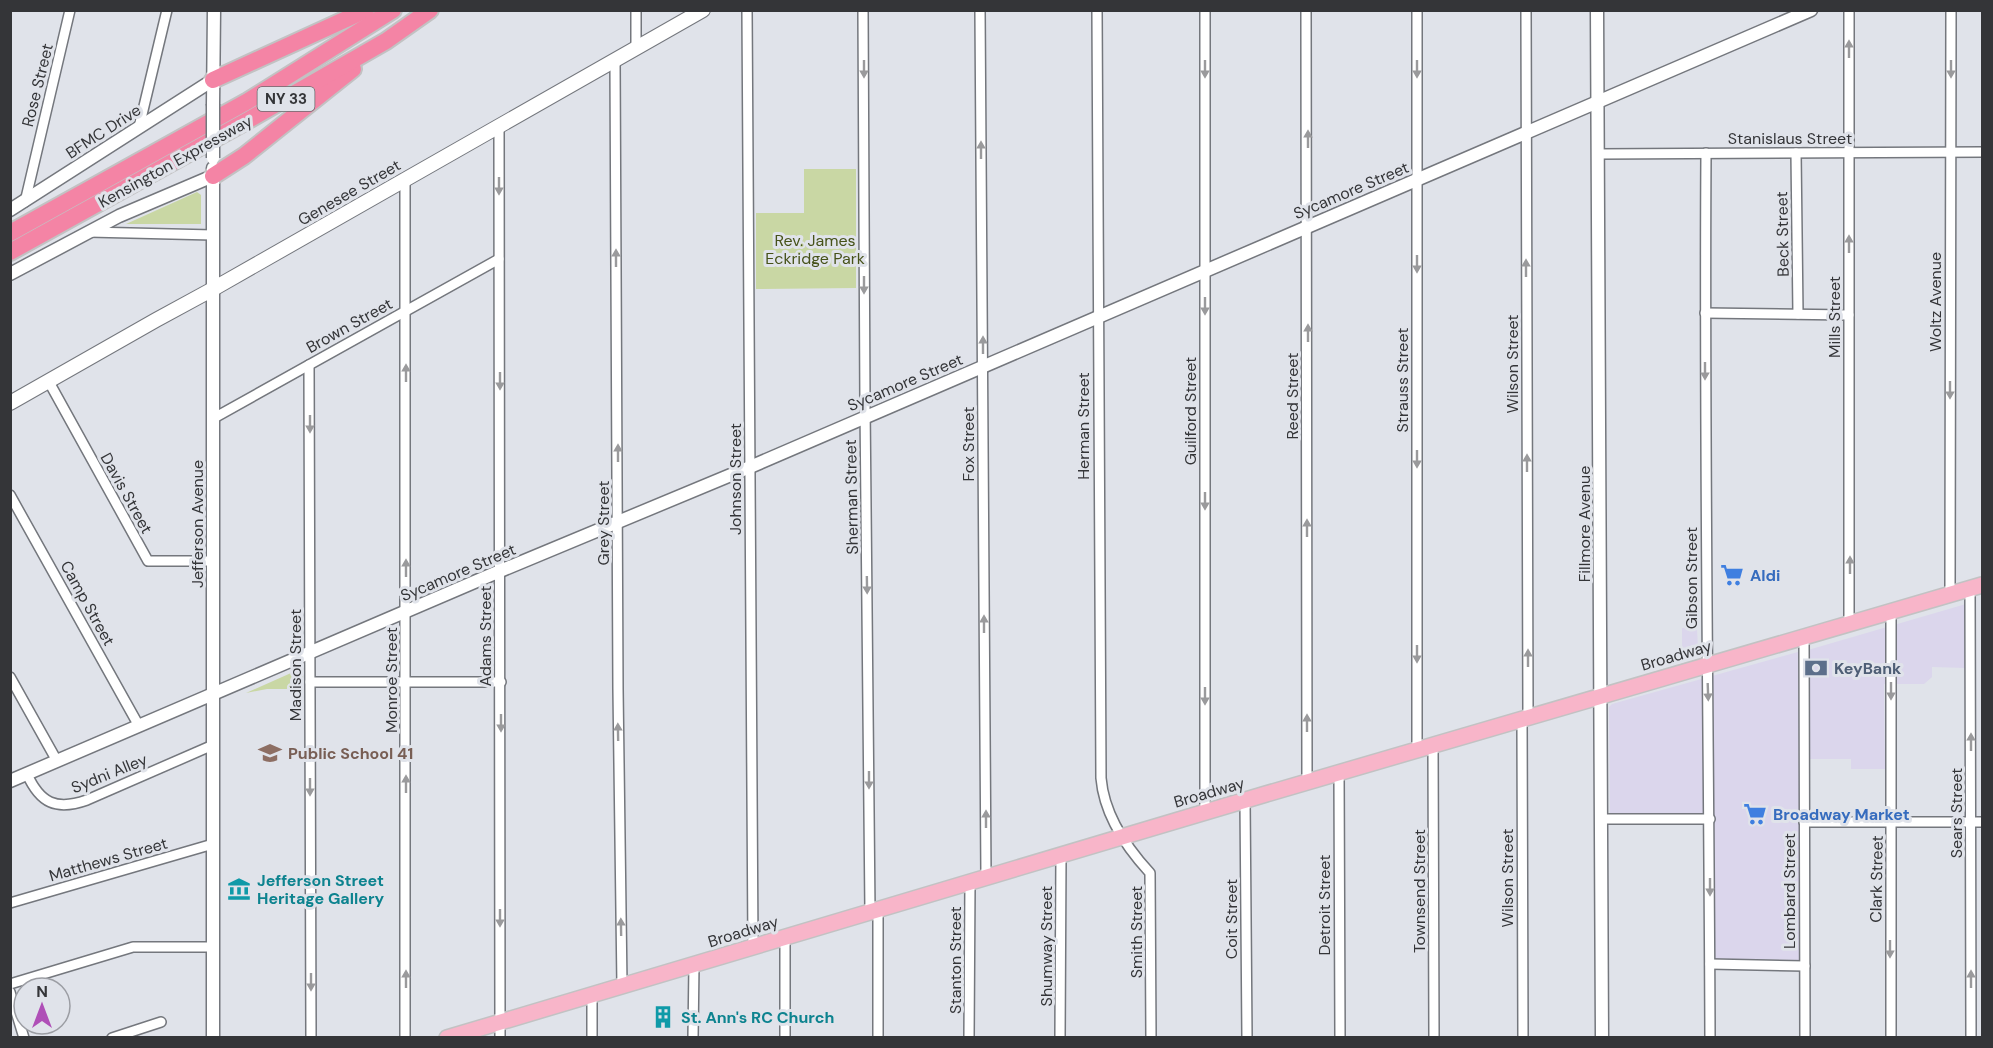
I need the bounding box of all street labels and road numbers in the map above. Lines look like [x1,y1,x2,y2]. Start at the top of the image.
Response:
street label: Rose Street [17,41,58,129]
road number: NY 33 [258,87,314,111]
street label: BFMC Drive [62,99,145,163]
street label: Kensington Expressway [95,110,256,213]
street label: Stanislaus Street [1728,128,1852,149]
street label: Genesee Street [294,155,404,230]
street label: Sycamore Street [1290,157,1412,224]
street label: Beck Street [1771,191,1794,277]
street label: Woltz Avenue [1925,252,1946,352]
street label: Mills Street [1824,276,1845,358]
street label: Brown Street [302,293,396,358]
street label: Wilson Street [1502,314,1523,414]
street label: Strauss Street [1392,327,1413,433]
street label: Sycamore Street [844,349,966,416]
street label: Reed Street [1282,353,1303,439]
street label: Guilford Street [1180,357,1201,465]
street label: Herman Street [1073,372,1094,480]
street label: Fox Street [958,407,979,481]
street label: Johnson Street [725,423,746,535]
street label: Sherman Street [840,439,863,555]
street label: Davis Street [96,449,157,537]
street label: Jefferson Avenue [187,460,208,588]
street label: Fillmore Avenue [1574,466,1595,582]
street label: Grey Street [593,480,614,566]
street label: Gibson Street [1681,527,1702,629]
street label: Sycamore Street [397,539,519,606]
street label: Camp Street [56,557,120,649]
street label: Adams Street [475,586,496,686]
street label: Madison Street [285,609,306,721]
street label: Monroe Street [381,627,402,733]
street label: Broadway [1638,635,1714,676]
street label: Sydni Alley [68,749,150,798]
street label: Sears Street [1946,768,1967,858]
street label: Broadway [1171,772,1247,813]
street label: Wilson Street [1497,828,1518,928]
street label: Townsend Street [1409,829,1430,953]
street label: Matthews Street [46,833,170,886]
street label: Lombard Street [1779,833,1800,949]
street label: Clark Street [1865,835,1888,923]
street label: Detroit Street [1314,855,1335,955]
street label: Coit Street [1221,879,1242,959]
street label: Shumway Street [1036,886,1057,1006]
street label: Smith Street [1126,886,1147,978]
street label: Stanton Street [945,906,966,1014]
street label: Broadway [705,911,781,952]

